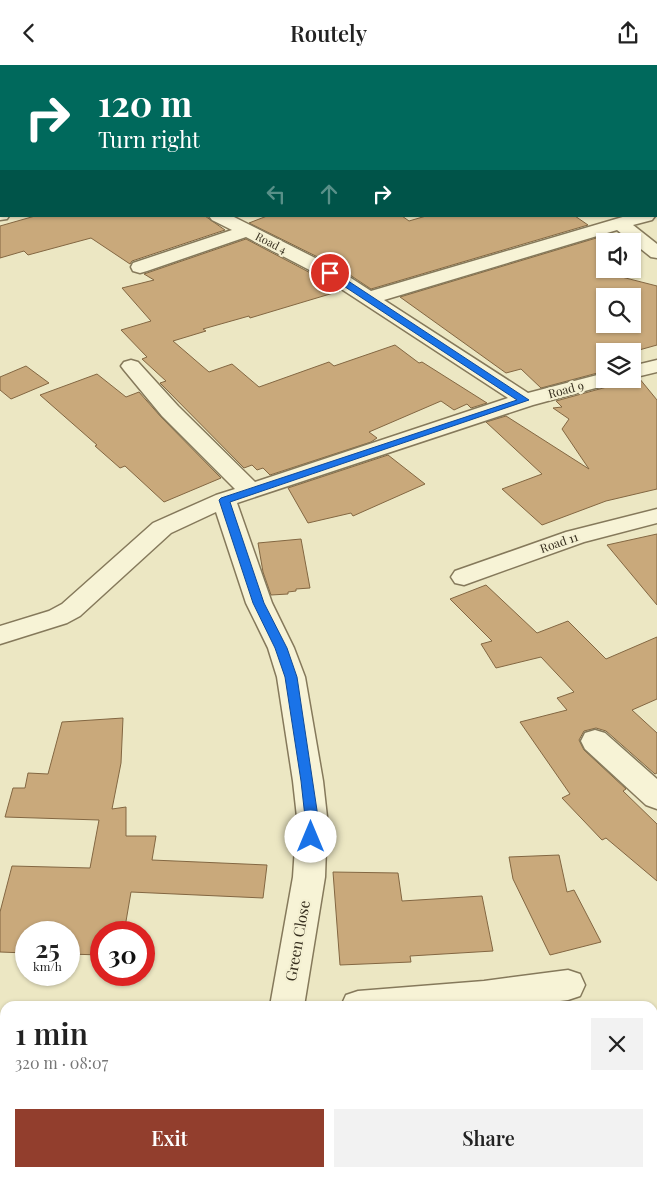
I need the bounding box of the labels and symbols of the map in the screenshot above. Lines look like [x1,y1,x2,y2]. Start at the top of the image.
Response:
street label: Road 4 [253,228,290,257]
pin [309,252,351,294]
street label: Road 9 [546,377,585,401]
street label: Road 11 [538,528,580,556]
position arrow [284,810,336,862]
street label: Green Close [280,899,314,983]
speed limit sign: 30 [90,921,155,986]

